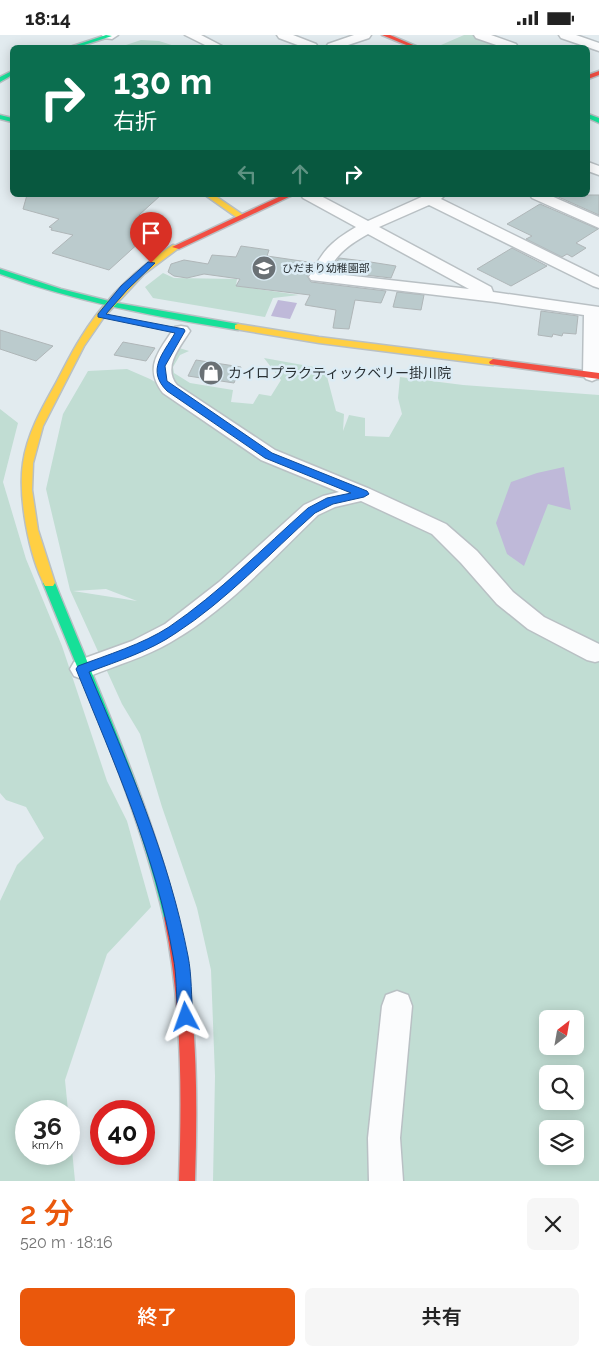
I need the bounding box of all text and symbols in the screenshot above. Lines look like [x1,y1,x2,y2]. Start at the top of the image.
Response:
text: 18:14 [25,7,71,29]
text: 130 m [113,61,212,102]
icon: right [30,65,95,130]
text: 右折 [113,108,157,134]
icon: left [233,160,261,188]
icon: ahead [286,160,314,188]
icon: right [339,160,367,188]
pin [130,212,172,263]
icon: arrive [137,219,165,247]
school or university icon: ひだまり幼稚園部 [251,255,277,281]
place label: ひだまり幼稚園部 [282,262,370,275]
shop icon: カイロプラクティックベリー掛川院 [198,360,224,386]
place label: カイロプラクティックベリー掛川院 [228,365,451,381]
position arrow [159,990,211,1042]
north arrow [539,1010,584,1055]
map controls [539,1010,584,1165]
button: search [539,1065,584,1110]
speed limit sign: 40 [90,1100,155,1165]
text: 36 [33,1111,62,1141]
button: layers [539,1120,584,1165]
text: km/h [32,1138,63,1152]
text: 2 分 [20,1196,74,1231]
button: close [527,1198,579,1250]
text: 520 m · 18:16 [20,1233,113,1252]
button: 終了 [20,1288,295,1346]
button: 共有 [305,1288,579,1346]

